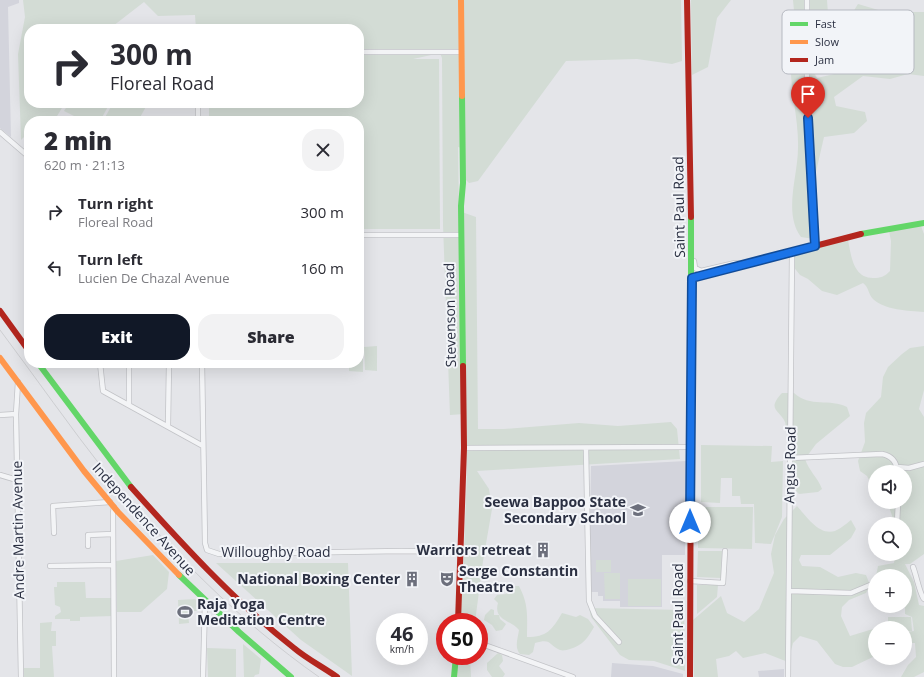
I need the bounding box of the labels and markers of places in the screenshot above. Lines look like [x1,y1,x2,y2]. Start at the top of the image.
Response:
pin [791,77,825,118]
place label: Seewa Bappoo State Secondary School [485,492,626,527]
school or university icon: Seewa Bappoo State Secondary School [629,501,647,519]
place label: Warriors retreat [417,540,531,559]
building icon: Warriors retreat [534,541,552,559]
place label: Serge Constantin Theatre [459,561,578,596]
place label: National Boxing Center [237,569,401,588]
building icon: National Boxing Center [403,570,421,588]
theatre icon: Serge Constantin Theatre [438,570,456,588]
place label: Raja Yoga Meditation Centre [197,594,325,629]
sports icon: Raja Yoga Meditation Centre [176,603,194,621]

